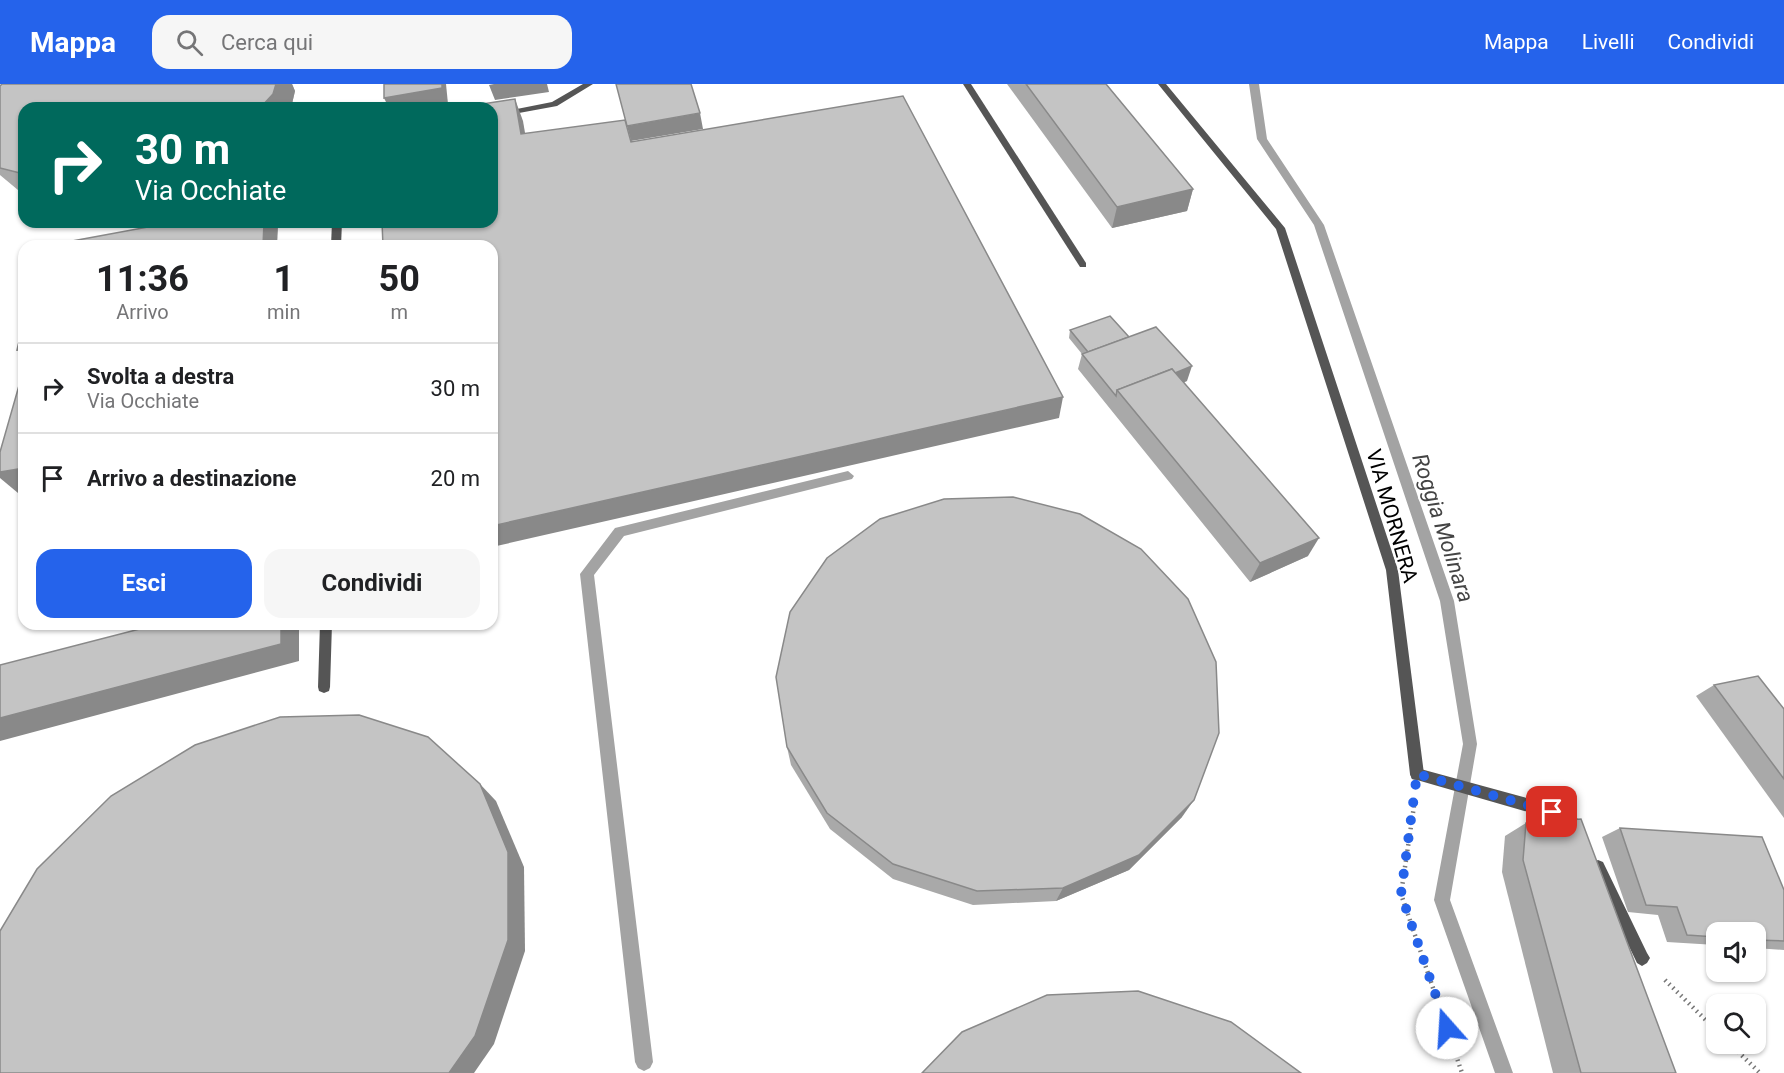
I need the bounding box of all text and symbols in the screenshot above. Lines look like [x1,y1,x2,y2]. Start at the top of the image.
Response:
search box [152,15,572,69]
text: Mappa [30,26,116,59]
icon: search [173,26,206,59]
text: Cerca qui [221,30,313,55]
text: Mappa [1484,30,1549,54]
text: Livelli [1582,30,1635,54]
text: Condividi [1668,30,1754,54]
text: 30 m [135,125,230,174]
icon: right [36,126,114,204]
text: Via Occhiate [135,175,286,207]
text: 11:36 [96,258,189,300]
text: 1 [273,258,294,300]
text: 50 [379,258,420,300]
text: Arrivo [116,300,169,324]
text: min [267,300,300,324]
text: m [390,300,408,324]
text: Svolta a destra [87,364,234,389]
icon: right [36,372,69,405]
text: 30 m [431,376,480,401]
text: Via Occhiate [87,389,199,413]
street label: VIA MORNERA [1362,447,1423,586]
water label: Roggia Molinara [1407,451,1479,605]
icon: arrive [36,462,69,495]
text: Arrivo a destinazione [87,466,296,491]
text: 20 m [431,466,480,491]
button: Esci [36,549,252,618]
button: Condividi [264,549,480,618]
pin [1526,786,1577,837]
icon: arrive [1535,795,1568,828]
map controls [1706,922,1766,1054]
button: sound [1706,922,1766,982]
button: search [1706,994,1766,1054]
position arrow [1415,996,1479,1060]

